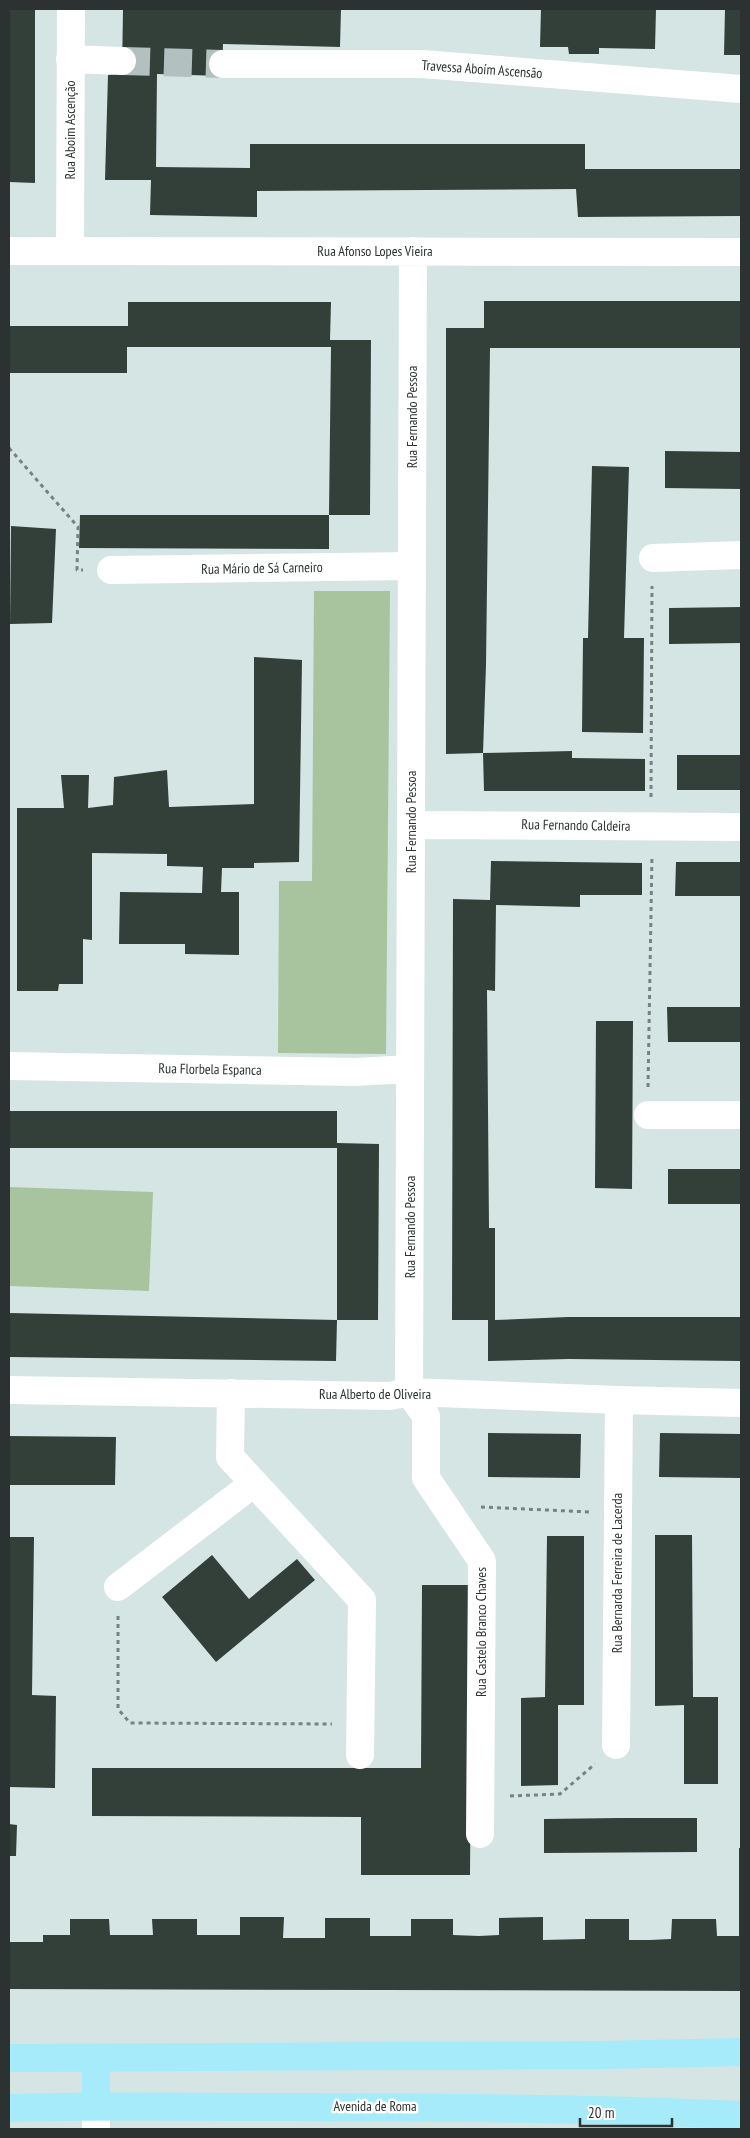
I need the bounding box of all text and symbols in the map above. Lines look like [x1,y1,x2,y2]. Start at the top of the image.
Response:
street label: Travessa Aboím Ascensão [421,56,543,82]
street label: Rua Aboim Ascenção [61,80,79,180]
street label: Rua Afonso Lopes Vieira [317,242,433,260]
street label: Rua Fernando Pessoa [403,366,421,468]
street label: Rua Mário de Sá Carneiro [201,558,323,578]
street label: Rua Fernando Pessoa [402,771,420,873]
street label: Rua Fernando Caldeira [521,815,631,835]
street label: Rua Florbela Espanca [158,1059,262,1079]
street label: Rua Fernando Pessoa [401,1176,419,1278]
street label: Rua Alberto de Oliveira [319,1385,431,1403]
street label: Rua Bernarda Ferreira de Lacerda [608,1493,626,1653]
street label: Rua Castelo Branco Chaves [472,1567,490,1697]
scale bar [580,2096,672,2128]
street label: Avenida de Roma [334,2097,416,2115]
text: 20 m [588,2103,614,2122]

